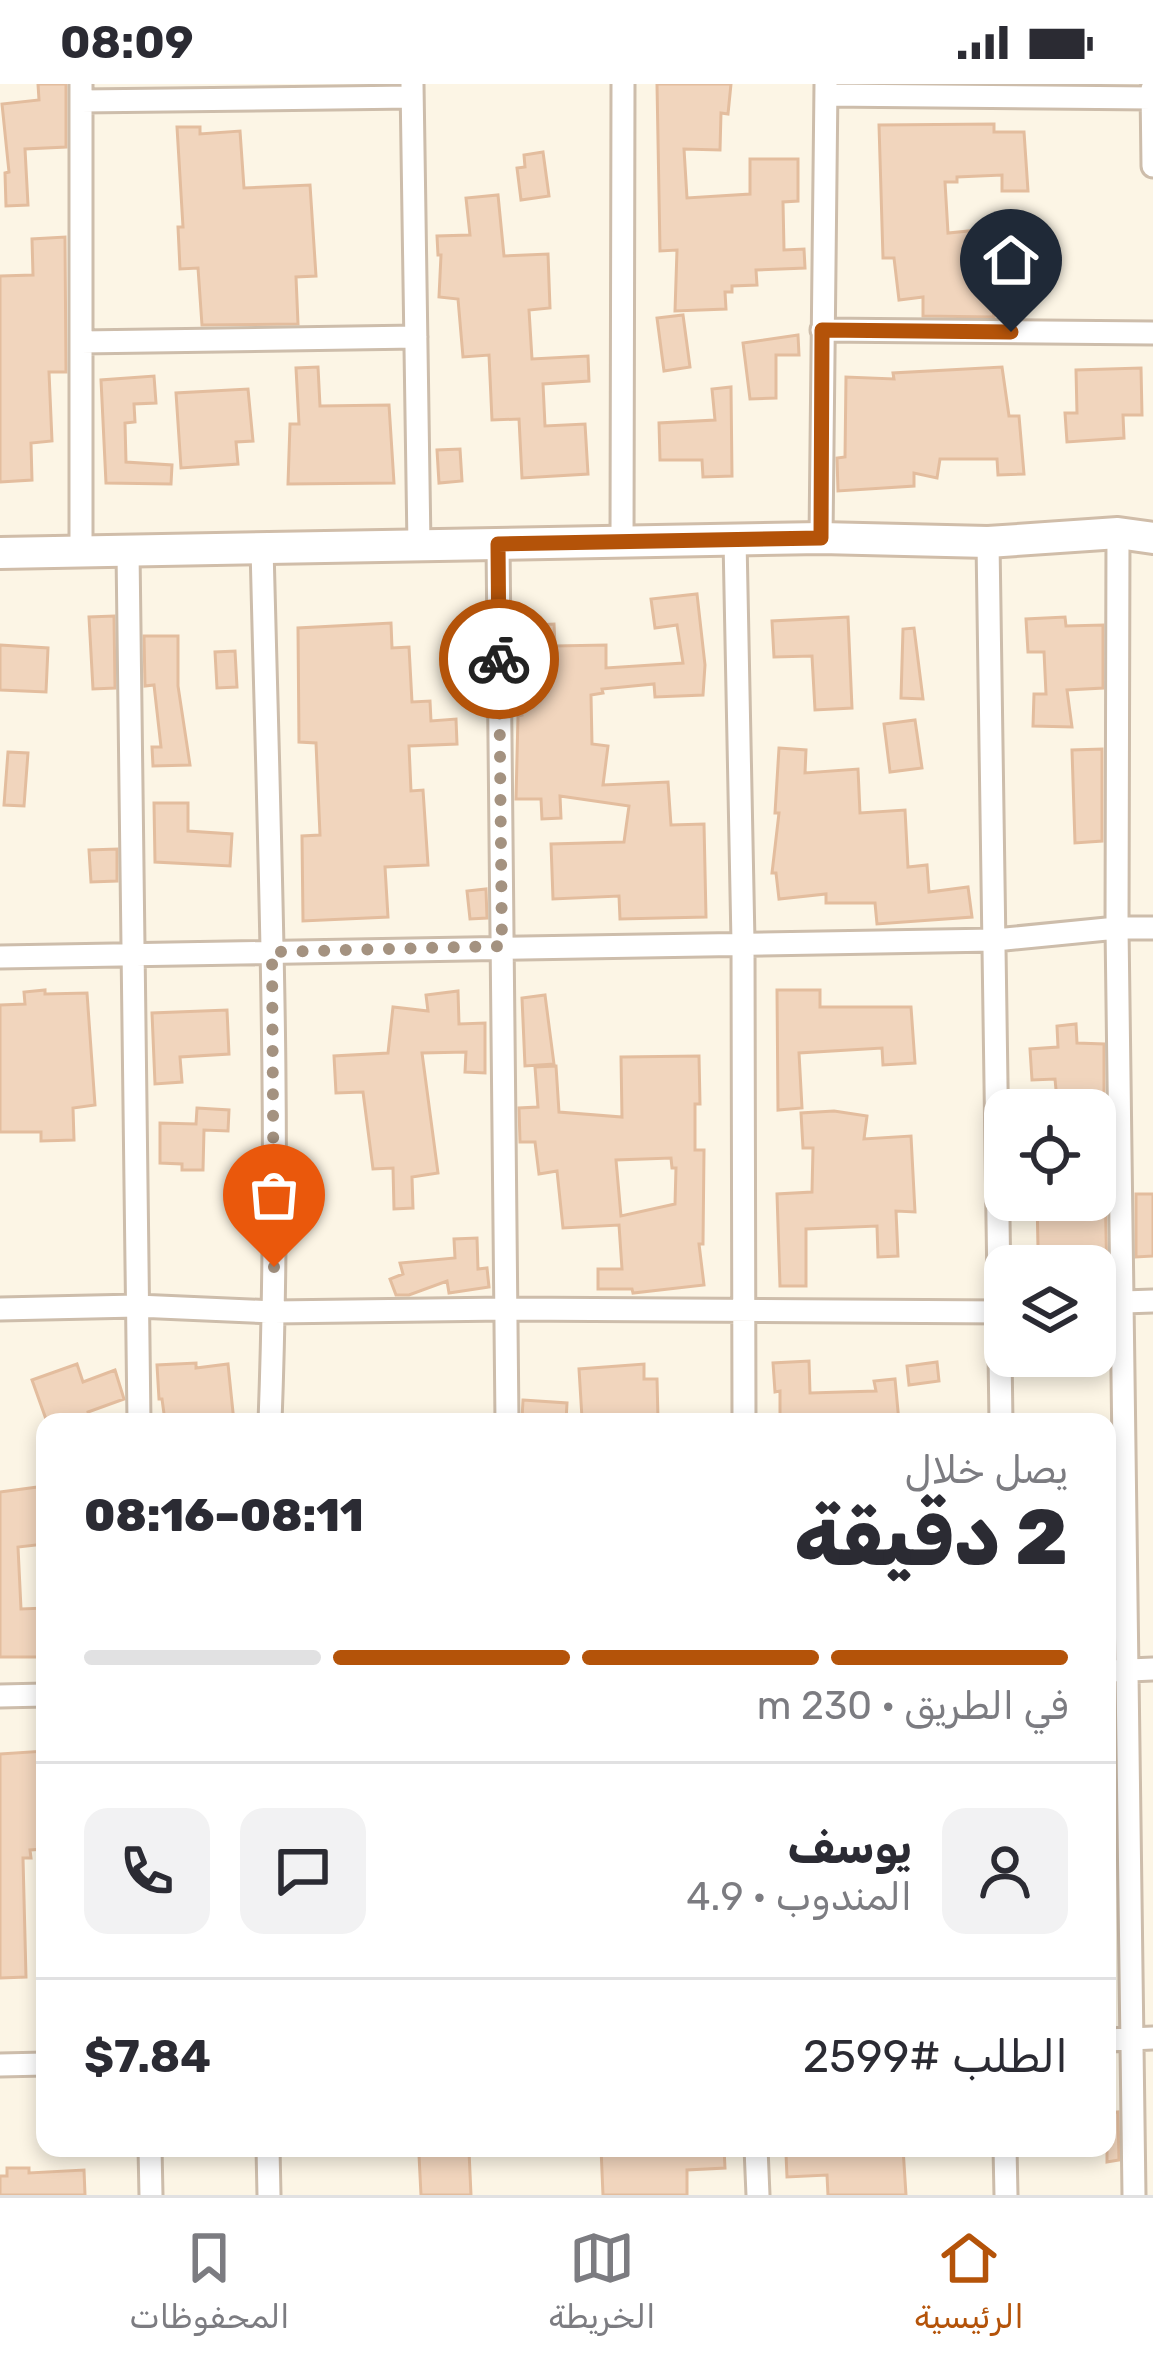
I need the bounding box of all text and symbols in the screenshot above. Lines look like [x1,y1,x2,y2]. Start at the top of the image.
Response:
text: 08:09 [60,16,194,69]
pin [960,209,1062,332]
icon: home [978,227,1044,293]
courier [439,599,559,719]
icon: bike [466,626,532,692]
map controls [984,1089,1116,1377]
button: locate [984,1089,1116,1221]
pin [223,1144,325,1267]
icon: bag [241,1162,307,1228]
button: layers [984,1245,1116,1377]
text: يصل خلال [905,1447,1068,1493]
text: 08:11–08:16 [84,1489,364,1542]
text: 2 دقيقة [794,1491,1068,1584]
text: في الطريق · 230 m [757,1683,1068,1729]
button: phone [84,1808,210,1934]
button: chat [240,1808,366,1934]
button: person [942,1808,1068,1934]
text: يوسف [787,1821,912,1874]
text: المندوب · 4.9 [686,1874,912,1920]
text: $7.84 [84,2030,211,2083]
text: الطلب #2599 [803,2030,1068,2083]
tab: المحفوظات [129,2225,290,2336]
tab: الخريطة [548,2225,656,2336]
tab: الرئيسية [914,2225,1024,2336]

